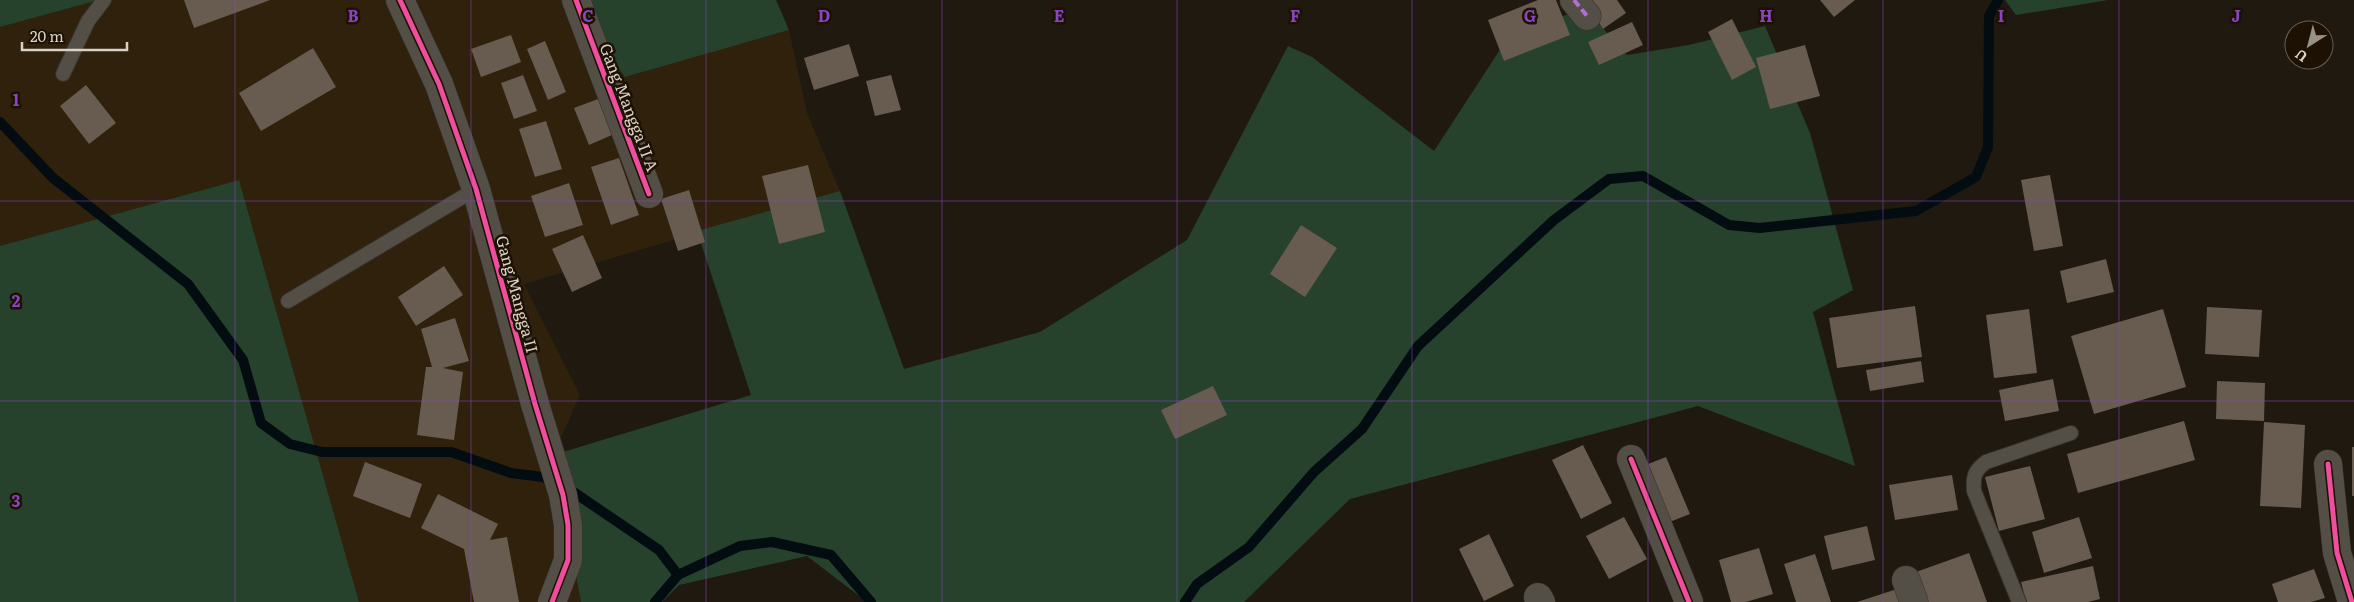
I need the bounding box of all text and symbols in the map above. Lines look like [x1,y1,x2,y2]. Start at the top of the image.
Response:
text: B [347,3,359,27]
text: C [582,3,594,27]
text: D [818,3,830,27]
text: E [1054,3,1065,27]
text: F [1290,3,1300,27]
text: G [1524,3,1536,27]
text: H [1759,3,1773,27]
text: I [1998,3,2004,27]
text: J [2231,3,2241,27]
scale bar [22,20,128,52]
north arrow [2284,20,2334,70]
text: 20 m [30,24,64,47]
street label: Gang Mangga II A [595,39,666,175]
text: U [2290,45,2311,68]
text: 1 [13,87,20,111]
street label: Gang Mangga II [491,233,545,355]
text: 2 [12,288,21,312]
text: 3 [12,488,21,512]

